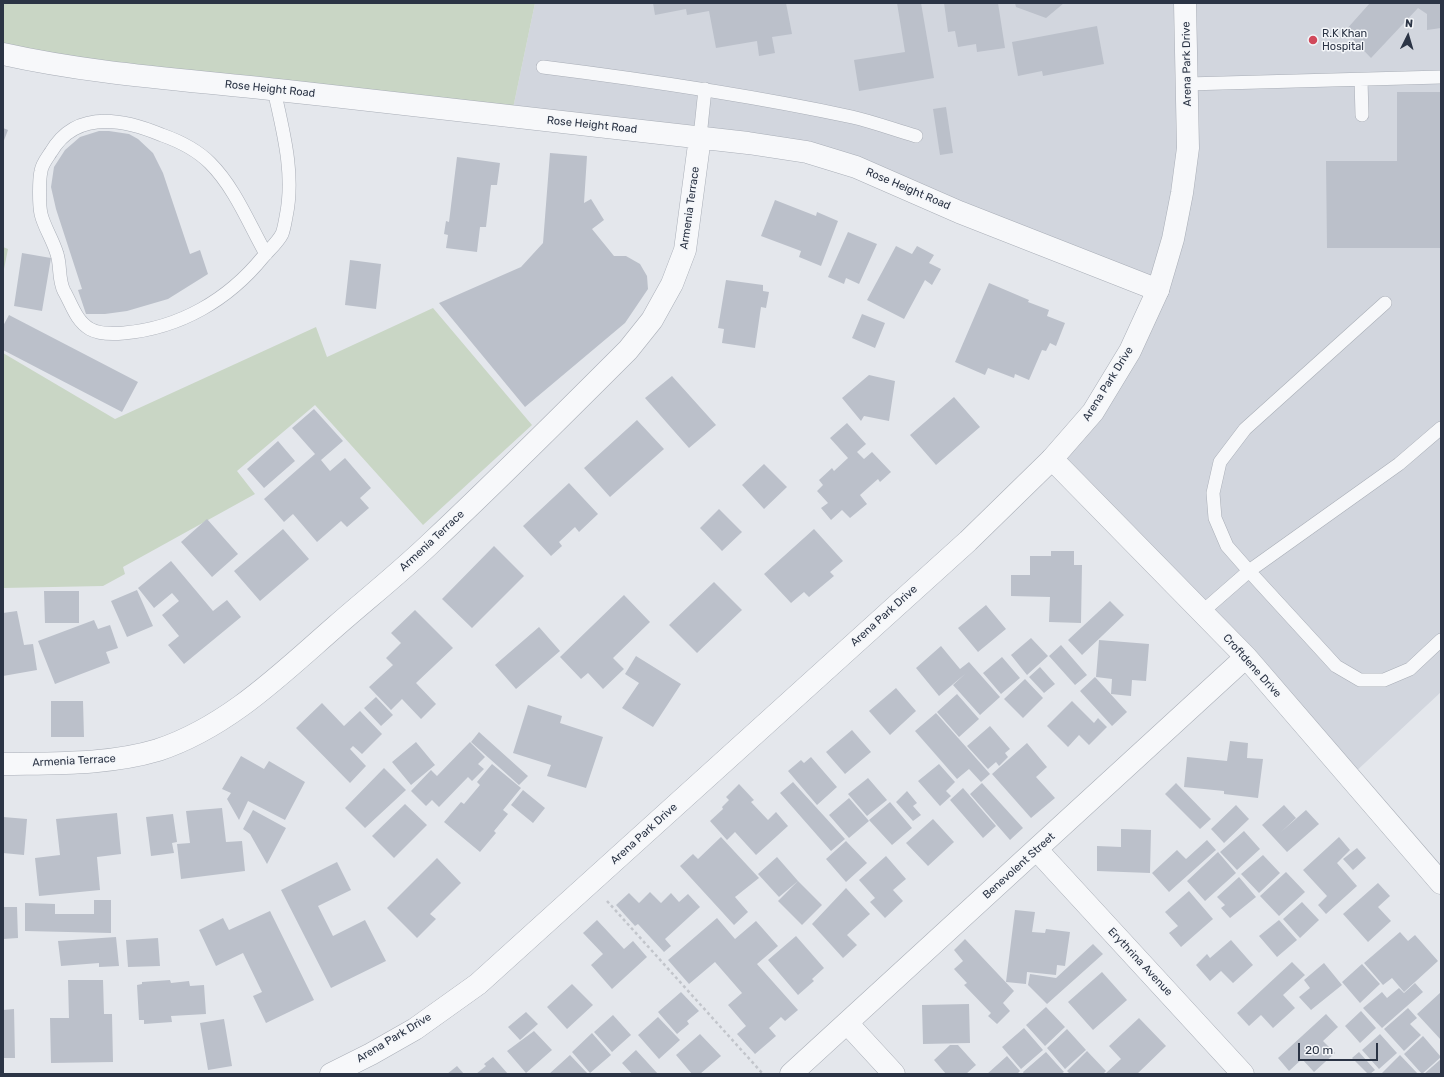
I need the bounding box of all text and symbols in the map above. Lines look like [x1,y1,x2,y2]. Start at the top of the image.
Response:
north arrow [1388,16,1428,56]
text: N [1405,17,1414,30]
street label: Arena Park Drive [1180,21,1194,107]
place label: R.K Khan Hospital [1322,27,1367,53]
marker: R.K Khan Hospital [1307,34,1319,46]
street label: Rose Height Road [224,78,316,100]
street label: Rose Height Road [546,114,638,136]
street label: Rose Height Road [864,165,952,213]
street label: Armenia Terrace [678,166,702,250]
street label: Arena Park Drive [1080,344,1136,424]
street label: Armenia Terrace [397,508,467,574]
street label: Arena Park Drive [848,583,920,649]
street label: Croftdene Drive [1220,632,1284,700]
street label: Armenia Terrace [32,752,116,770]
street label: Arena Park Drive [608,801,680,867]
street label: Benevolent Street [980,830,1058,902]
street label: Erythrina Avenue [1105,925,1175,999]
street label: Arena Park Drive [354,1010,434,1066]
scale bar [1300,1035,1380,1061]
text: 20 m [1305,1043,1333,1057]

